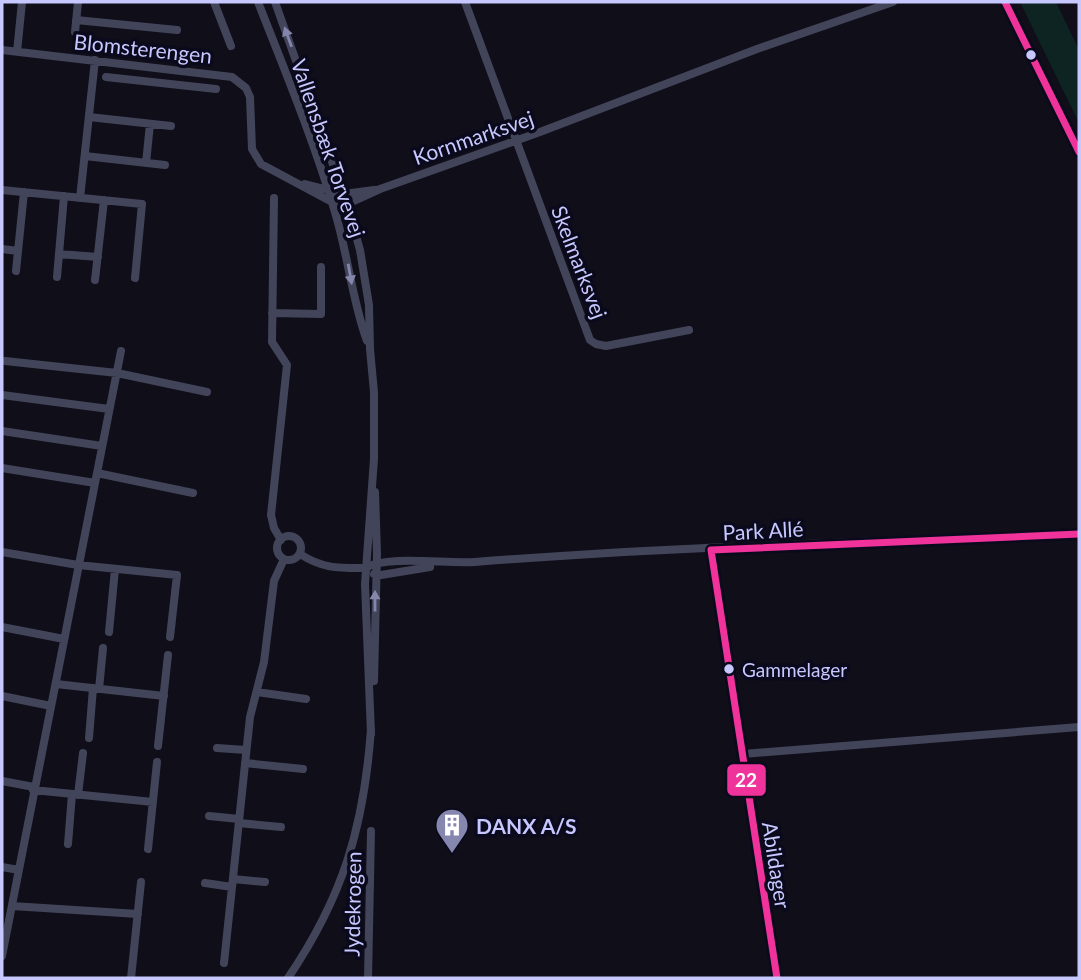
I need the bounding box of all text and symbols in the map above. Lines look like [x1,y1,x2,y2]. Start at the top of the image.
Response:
one-way arrow [282,26,293,47]
street label: Blomsterengen [73,28,213,68]
unlabelled marker [1024,48,1038,62]
street label: Vallensbæk Torvevej [287,56,371,240]
street label: Kornmarksvej [409,105,537,169]
street label: Skelmarksvej [547,202,613,322]
one-way arrow [345,263,356,285]
street label: Park Allé [722,515,804,545]
one-way arrow [369,590,381,612]
place label: Gammelager [742,658,847,681]
marker: Gammelager [722,662,736,676]
line badge: 22 [726,763,767,797]
text: 22 [735,768,757,791]
building icon: DANX A/S [433,806,471,855]
place label: DANX A/S [476,813,577,838]
street label: Abildager [758,820,796,911]
street label: Jydekrogen [339,851,365,957]

